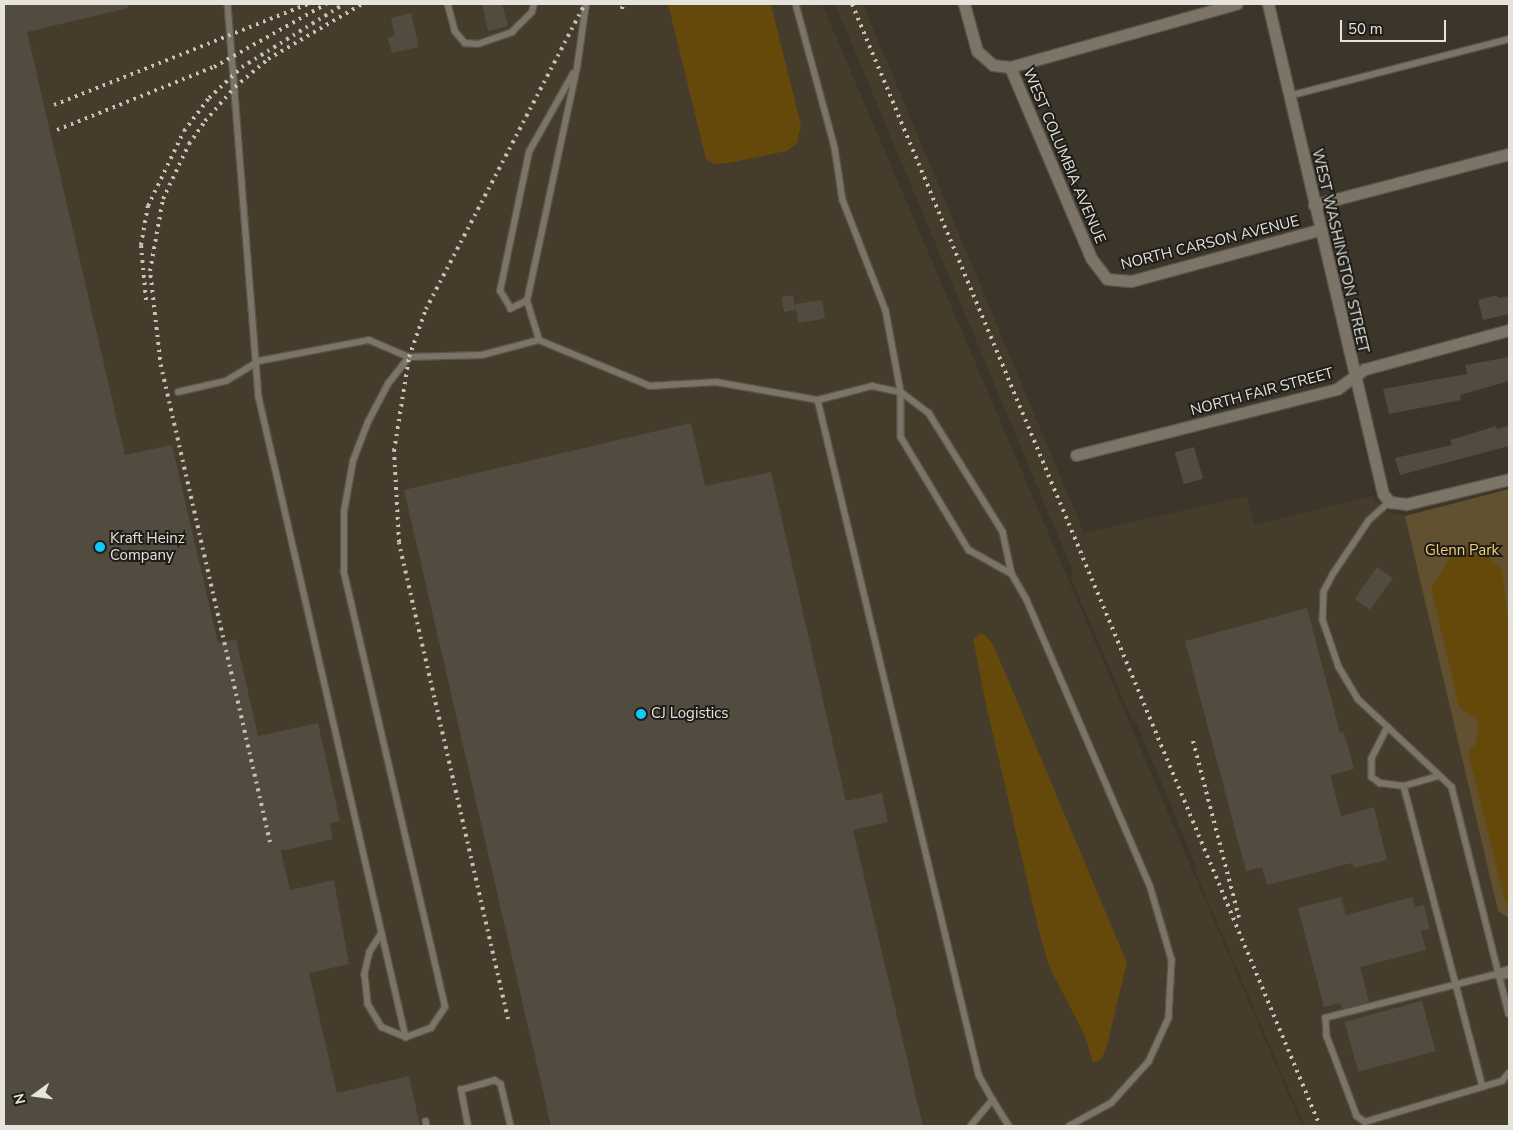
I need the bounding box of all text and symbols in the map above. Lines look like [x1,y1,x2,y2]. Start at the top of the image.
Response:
scale bar [1343,10,1449,42]
text: 50 m [1348,19,1383,39]
street label: WEST COLUMBIA AVENUE [1019,66,1109,246]
street label: WEST WASHINGTON STREET [1308,147,1372,355]
street label: NORTH CARSON AVENUE [1119,212,1301,274]
street label: NORTH FAIR STREET [1189,364,1335,420]
place label: Kraft Heinz Company [110,529,185,564]
marker: Kraft Heinz Company [94,541,106,553]
park label: Glenn Park [1425,542,1499,560]
place label: CJ Logistics [651,705,728,723]
marker: CJ Logistics [635,708,647,720]
north arrow [10,1070,60,1120]
text: N [9,1091,30,1106]

